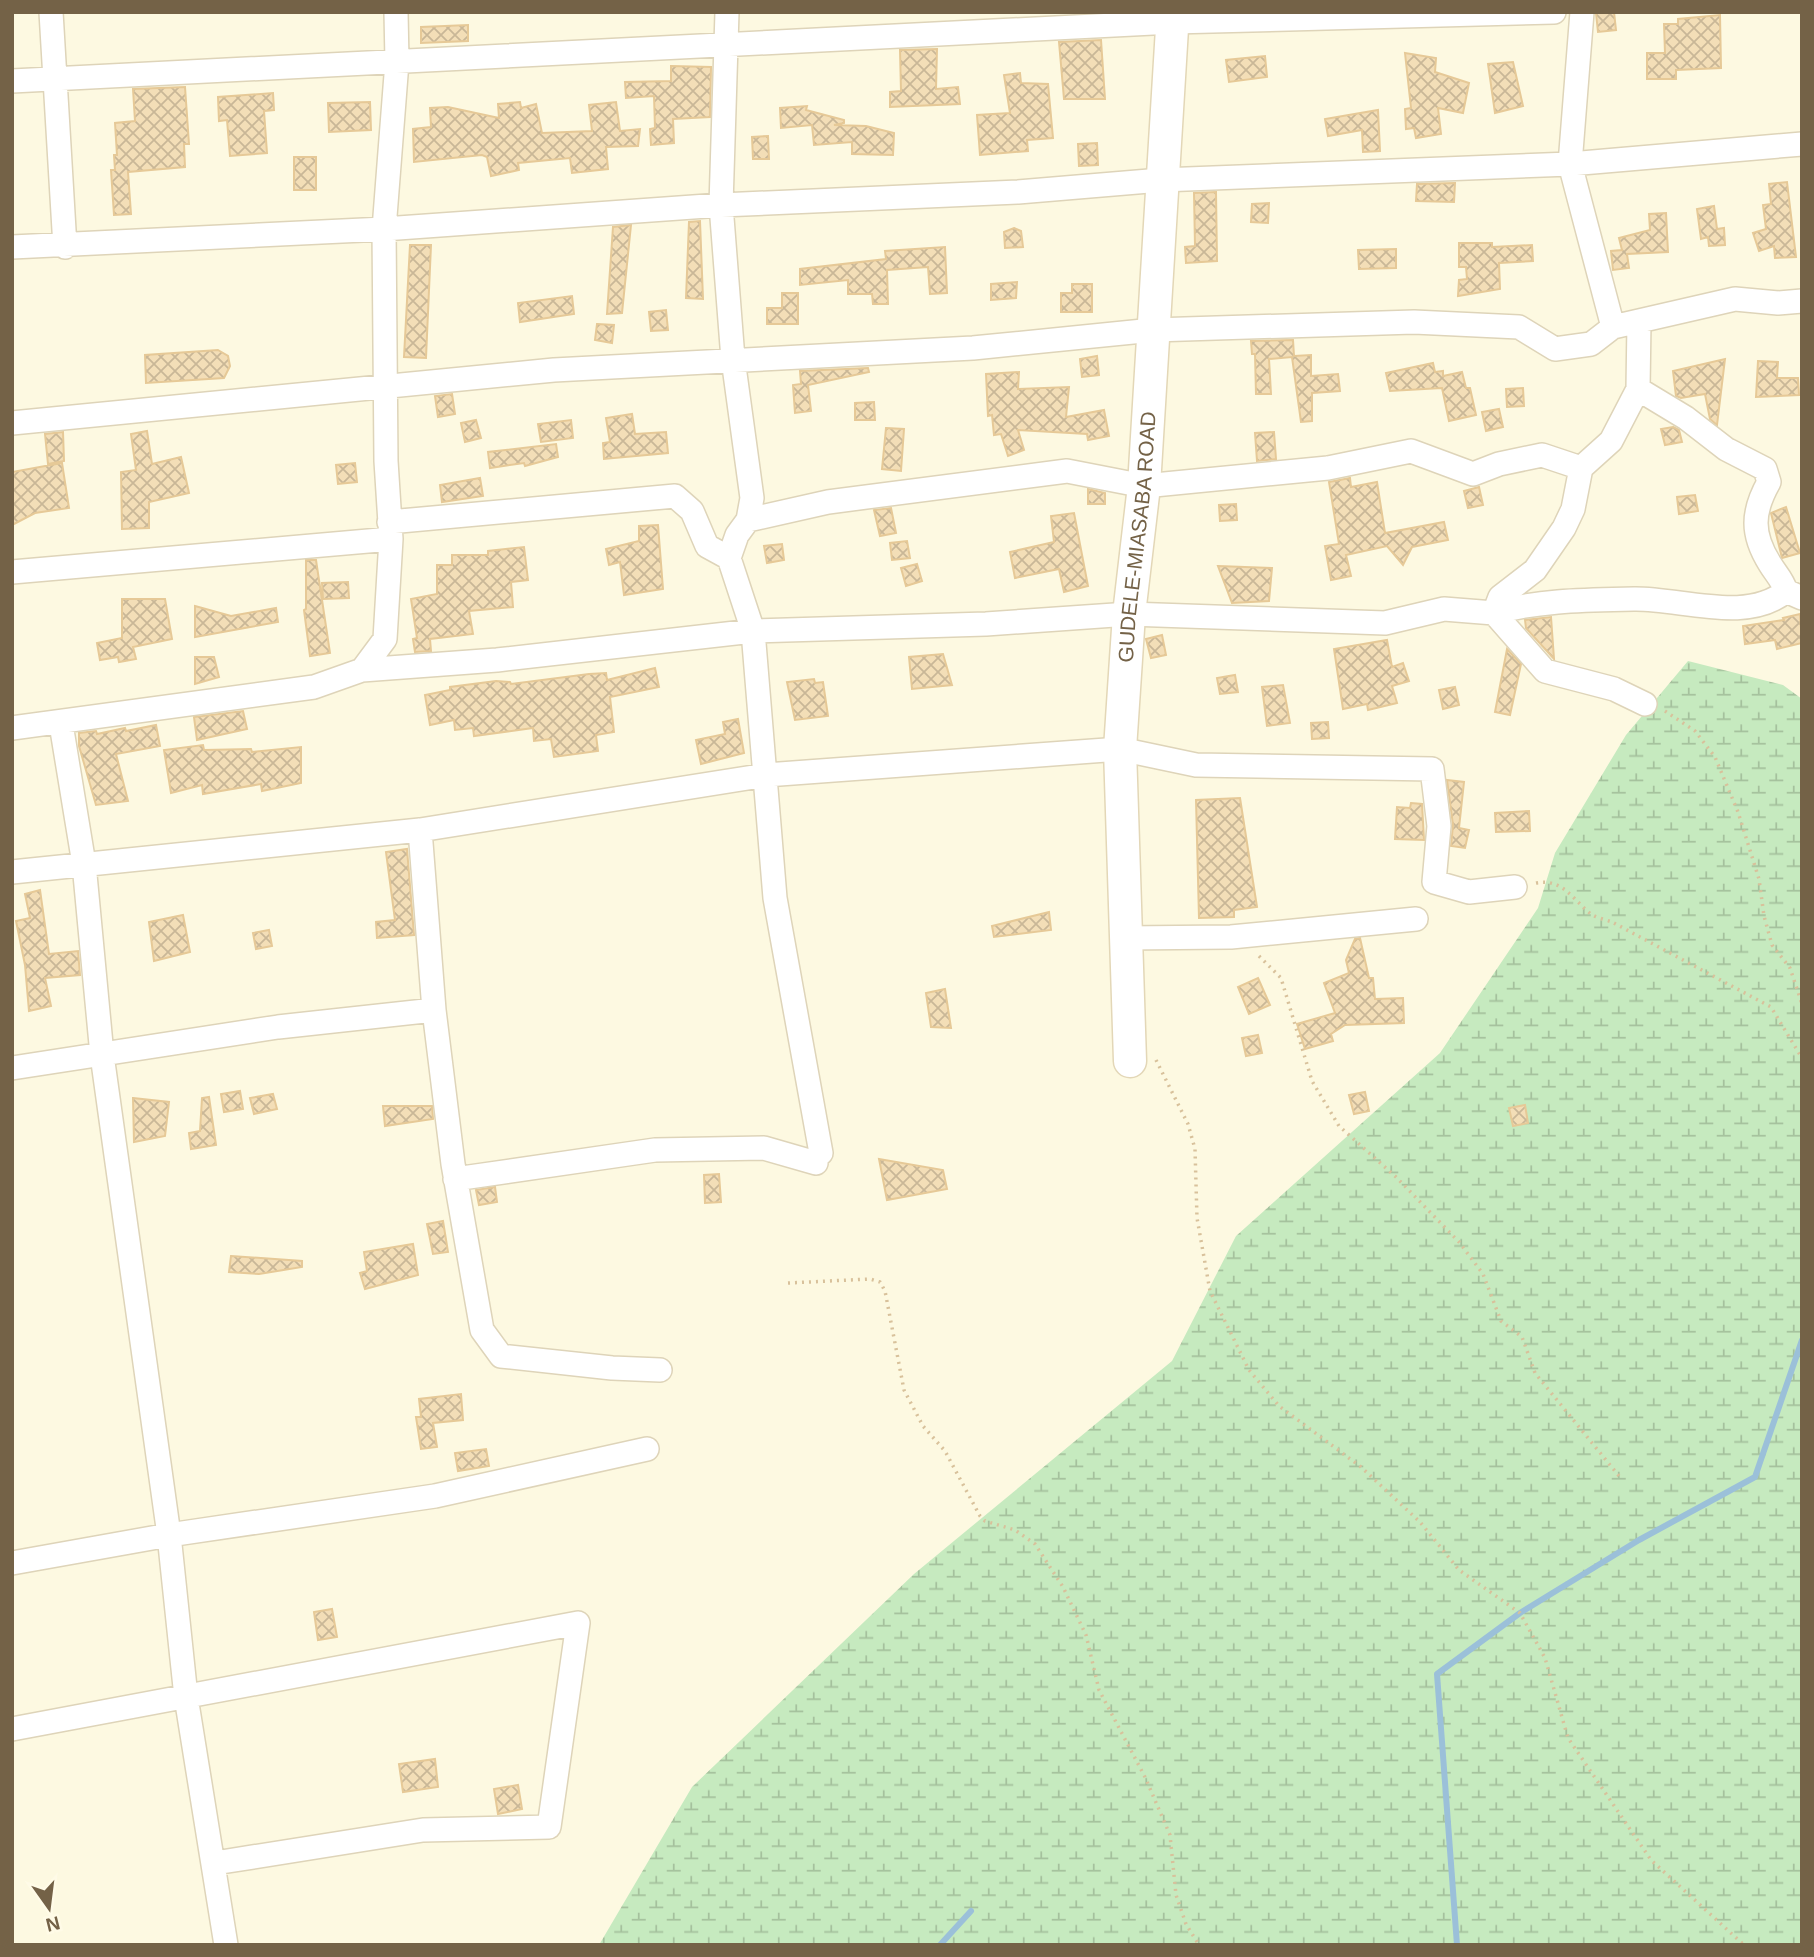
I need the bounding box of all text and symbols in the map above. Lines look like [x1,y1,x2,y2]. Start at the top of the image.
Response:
street label: GUDELE-MIASABA ROAD [1114,411,1160,663]
north arrow [14,1873,84,1943]
text: N [44,1912,62,1936]

